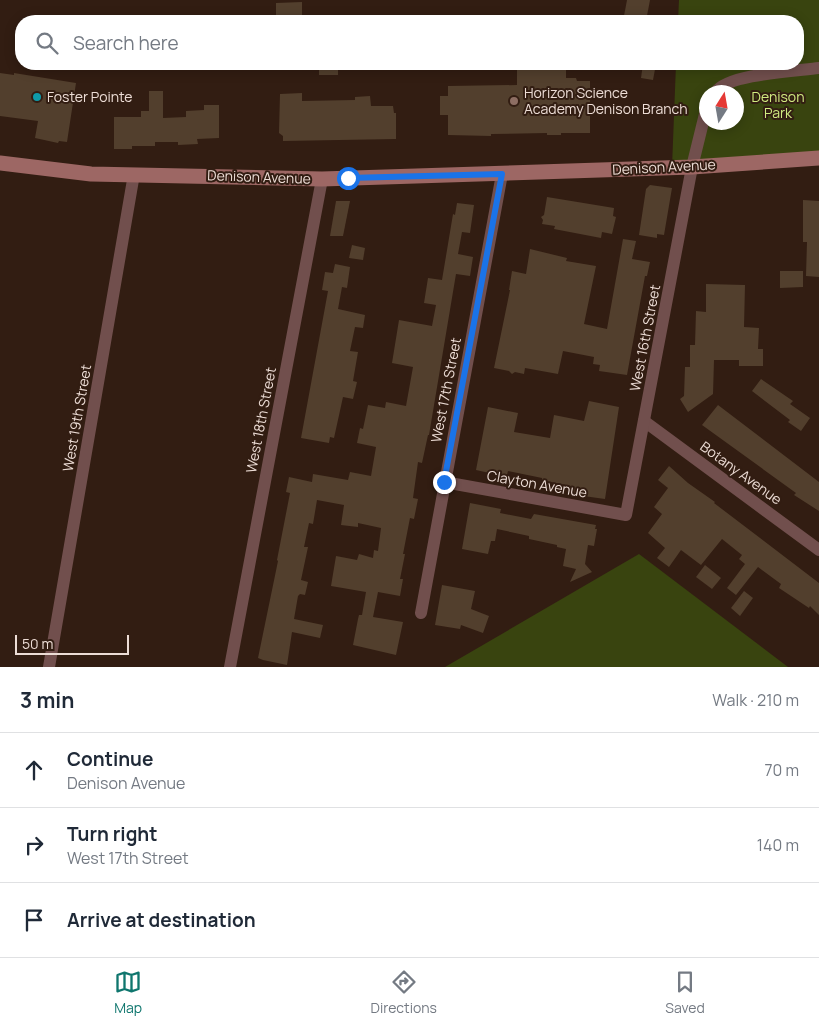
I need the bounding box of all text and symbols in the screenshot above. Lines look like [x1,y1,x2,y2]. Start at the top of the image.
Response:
search box [15,15,804,70]
icon: search [33,29,61,57]
text: Search here [73,30,179,56]
place label: Horizon Science Academy Denison Branch [524,83,688,118]
north arrow [699,85,744,130]
place label: Foster Pointe [47,87,133,106]
park label: Denison Park [752,87,804,122]
marker: Foster Pointe [31,91,43,103]
marker: Horizon Science Academy Denison Branch [508,95,520,107]
street label: Denison Avenue [612,154,716,179]
street label: Denison Avenue [207,165,311,188]
route start [337,167,360,190]
street label: West 16th Street [625,283,664,393]
street label: West 17th Street [426,335,465,444]
street label: West 19th Street [58,363,95,473]
street label: West 18th Street [241,365,280,475]
street label: Botany Avenue [697,437,786,509]
street label: Clayton Avenue [486,465,589,502]
route end [433,471,456,494]
scale bar [15,632,129,655]
text: 50 m [22,634,53,653]
text: 3 min [20,686,74,714]
text: Walk · 210 m [712,689,799,711]
text: Continue [67,746,153,772]
icon: ahead [20,756,48,784]
text: 70 m [764,759,799,781]
text: Denison Avenue [67,772,185,794]
text: Turn right [67,821,157,847]
icon: right [20,831,48,859]
text: 140 m [757,834,799,856]
text: West 17th Street [67,847,189,869]
icon: arrive [20,906,48,934]
text: Arrive at destination [67,907,256,933]
tab: Map [114,968,142,1017]
tab: Directions [371,968,437,1017]
tab: Saved [665,968,705,1017]

